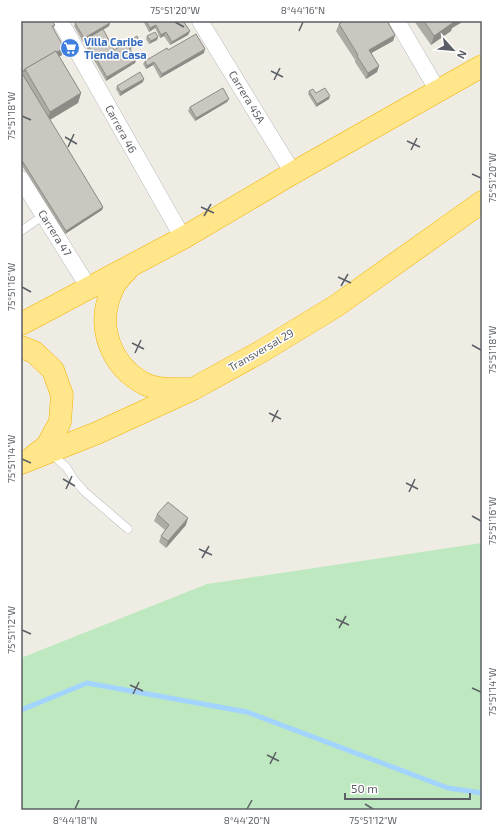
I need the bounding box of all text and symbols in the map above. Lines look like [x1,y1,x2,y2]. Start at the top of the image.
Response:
text: 75°51'20"W [150,4,201,16]
text: 8°44'16"N [281,4,325,16]
north arrow [433,30,473,70]
place label: Villa Caribe Tienda Casa [84,35,147,61]
supermarket icon: Villa Caribe Tienda Casa [59,37,81,59]
text: N [455,48,470,61]
street label: Carrera 45A [227,68,268,126]
text: 75°51'18"W [5,91,17,140]
street label: Carrera 46 [103,102,140,155]
text: 75°51'20"W [486,152,498,203]
street label: Carrera 47 [36,207,75,259]
text: 75°51'16"W [5,262,17,311]
text: 75°51'18"W [486,325,498,374]
street label: Transversal 29 [226,326,296,374]
text: 75°51'14"W [5,434,17,483]
text: 75°51'16"W [486,496,498,545]
text: 75°51'12"W [5,605,17,654]
text: 75°51'14"W [486,667,498,716]
scale bar [345,775,470,801]
text: 50 m [351,781,378,795]
text: 8°44'18"N [53,814,97,826]
text: 8°44'20"N [224,814,270,826]
text: 75°51'12"W [349,814,398,826]

